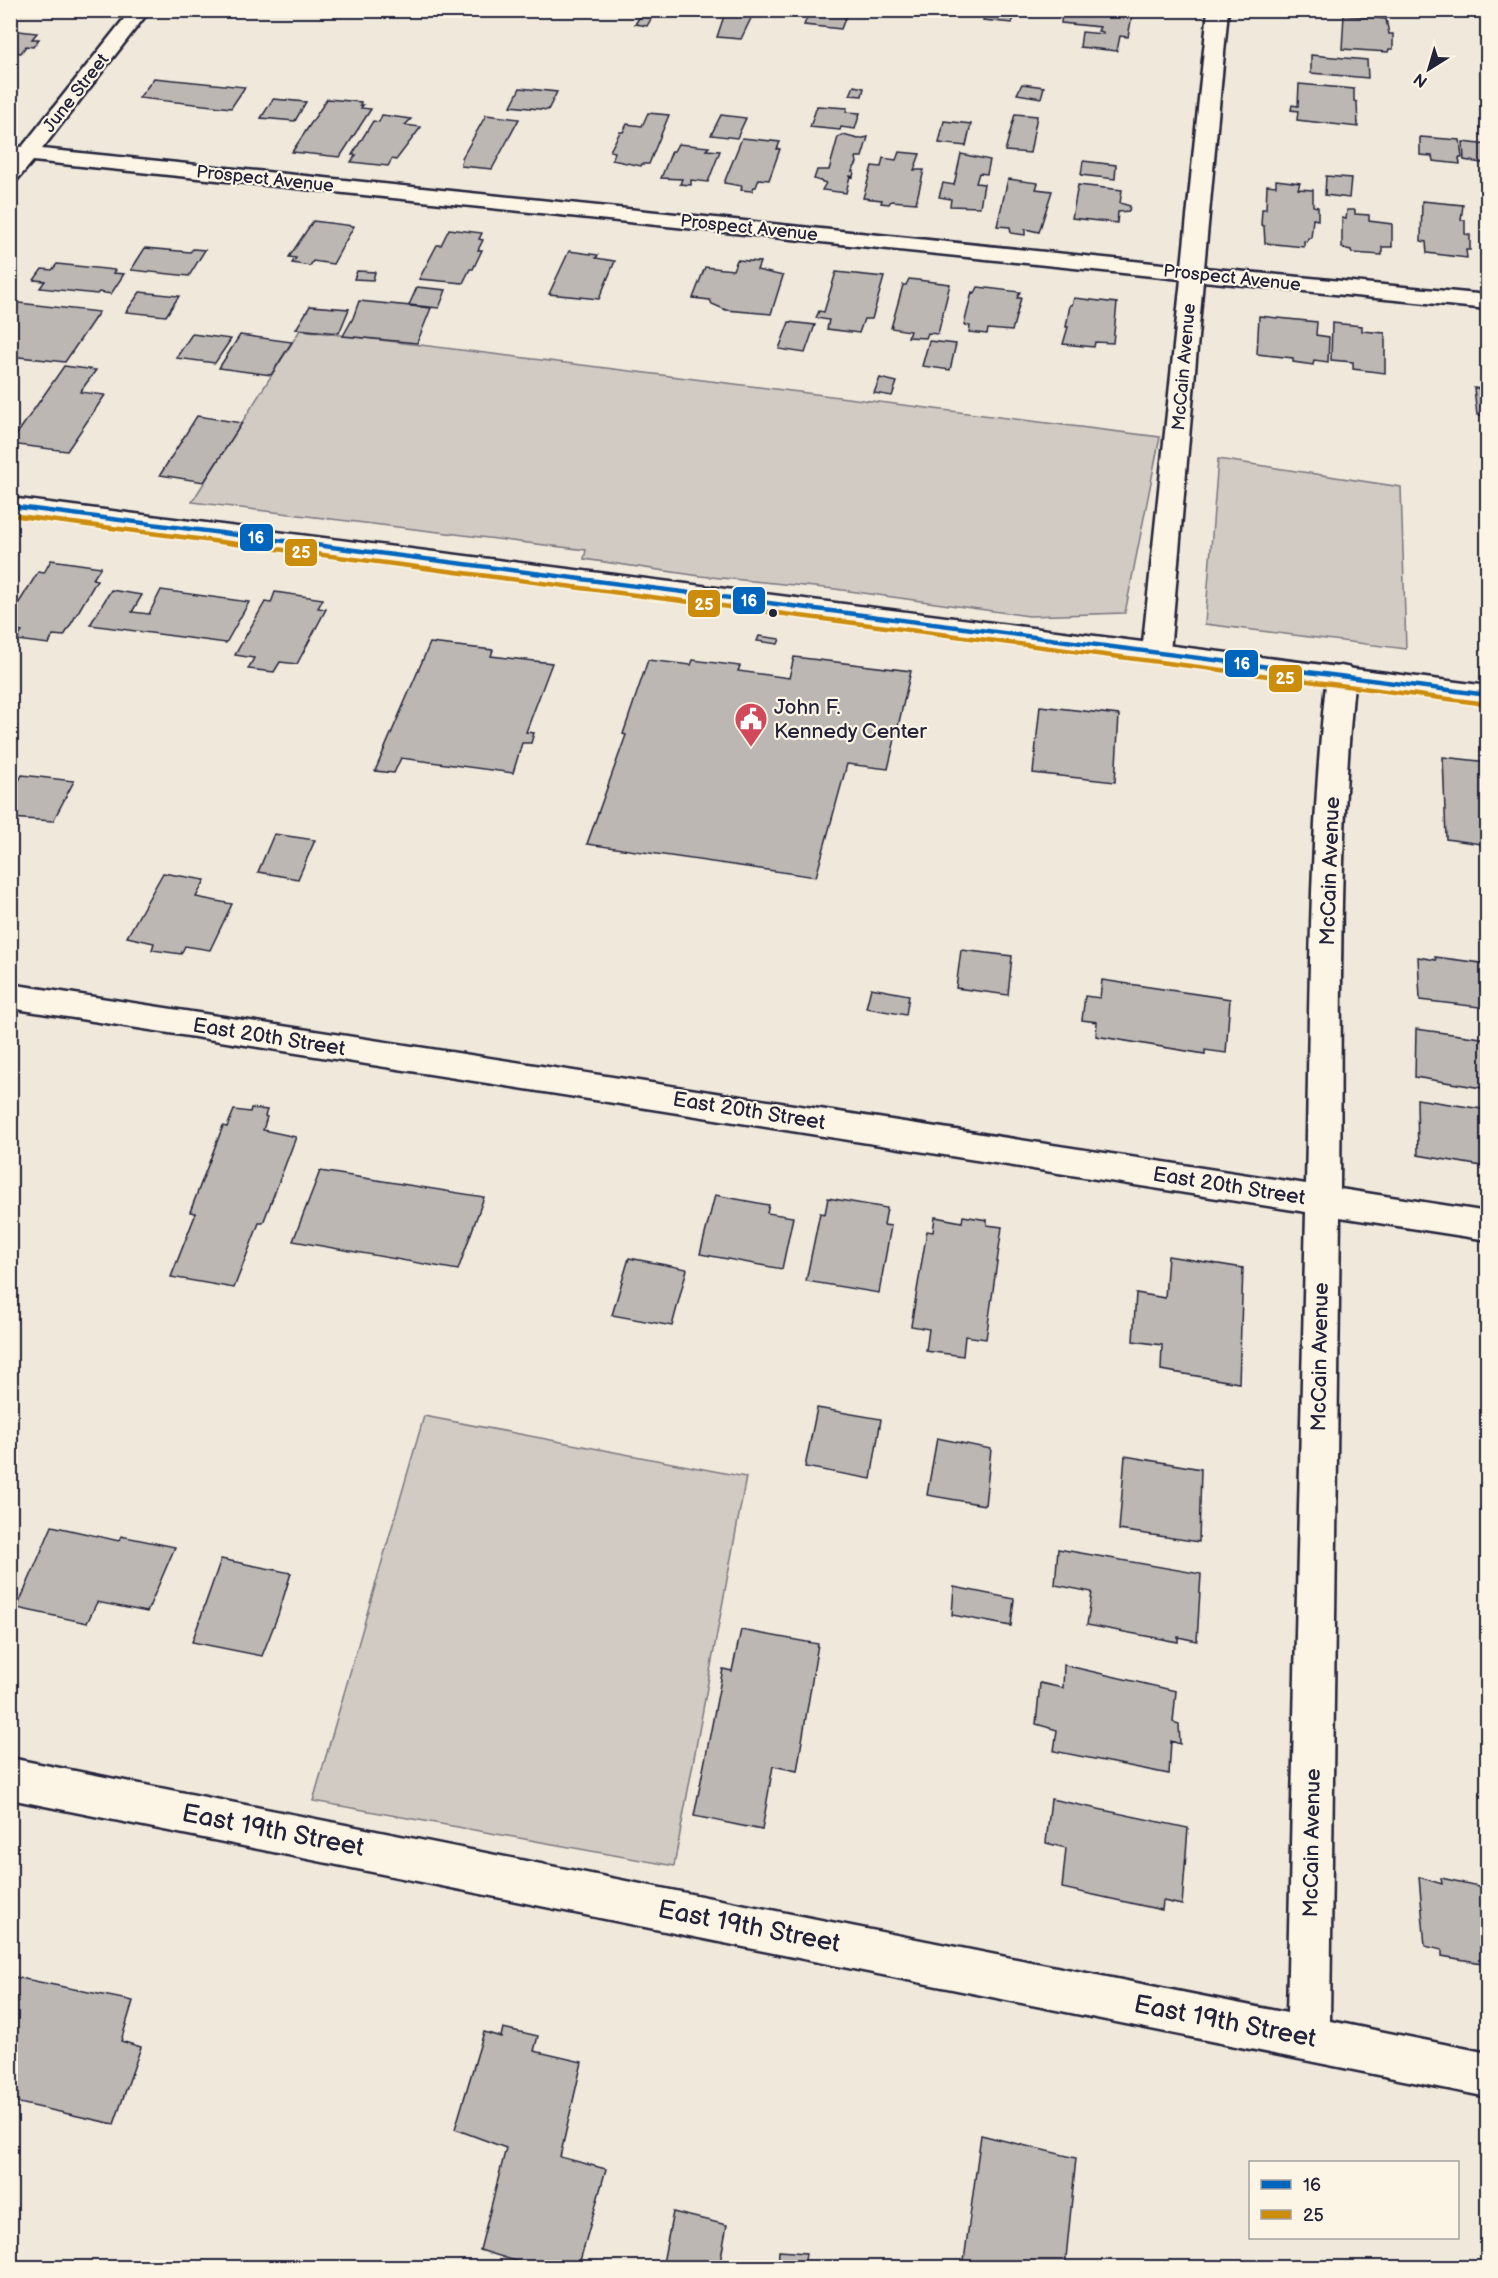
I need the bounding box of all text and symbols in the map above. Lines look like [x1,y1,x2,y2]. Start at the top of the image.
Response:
north arrow [1399,39,1459,99]
street label: June Street [39,49,114,137]
text: N [1410,69,1431,91]
street label: Prospect Avenue [195,161,335,197]
street label: Prospect Avenue [679,210,819,246]
street label: Prospect Avenue [1162,260,1302,296]
street label: McCain Avenue [1168,302,1200,432]
line badge: 16 [239,523,274,552]
text: 16 [248,529,265,548]
line badge: 25 [284,538,318,567]
text: 25 [292,544,310,563]
line badge: 16 [732,586,766,615]
line badge: 25 [687,589,721,618]
text: 16 [741,592,758,611]
text: 25 [695,596,713,615]
unlabelled marker [767,607,779,619]
line badge: 16 [1224,649,1259,678]
text: 16 [1234,655,1251,674]
line badge: 25 [1268,664,1303,693]
text: 25 [1276,670,1294,689]
place label: John F. Kennedy Center [774,695,927,744]
public building icon: John F. Kennedy Center [733,701,769,748]
street label: McCain Avenue [1315,796,1345,946]
street label: East 20th Street [191,1013,348,1061]
street label: East 20th Street [671,1087,828,1135]
street label: East 20th Street [1151,1162,1308,1210]
street label: McCain Avenue [1306,1282,1334,1432]
street label: McCain Avenue [1298,1768,1326,1918]
street label: East 19th Street [179,1798,367,1864]
street label: East 19th Street [655,1894,843,1960]
street label: East 19th Street [1131,1989,1319,2055]
legend [1249,2161,1459,2239]
text: 16 [1303,2175,1321,2196]
text: 25 [1303,2205,1324,2226]

